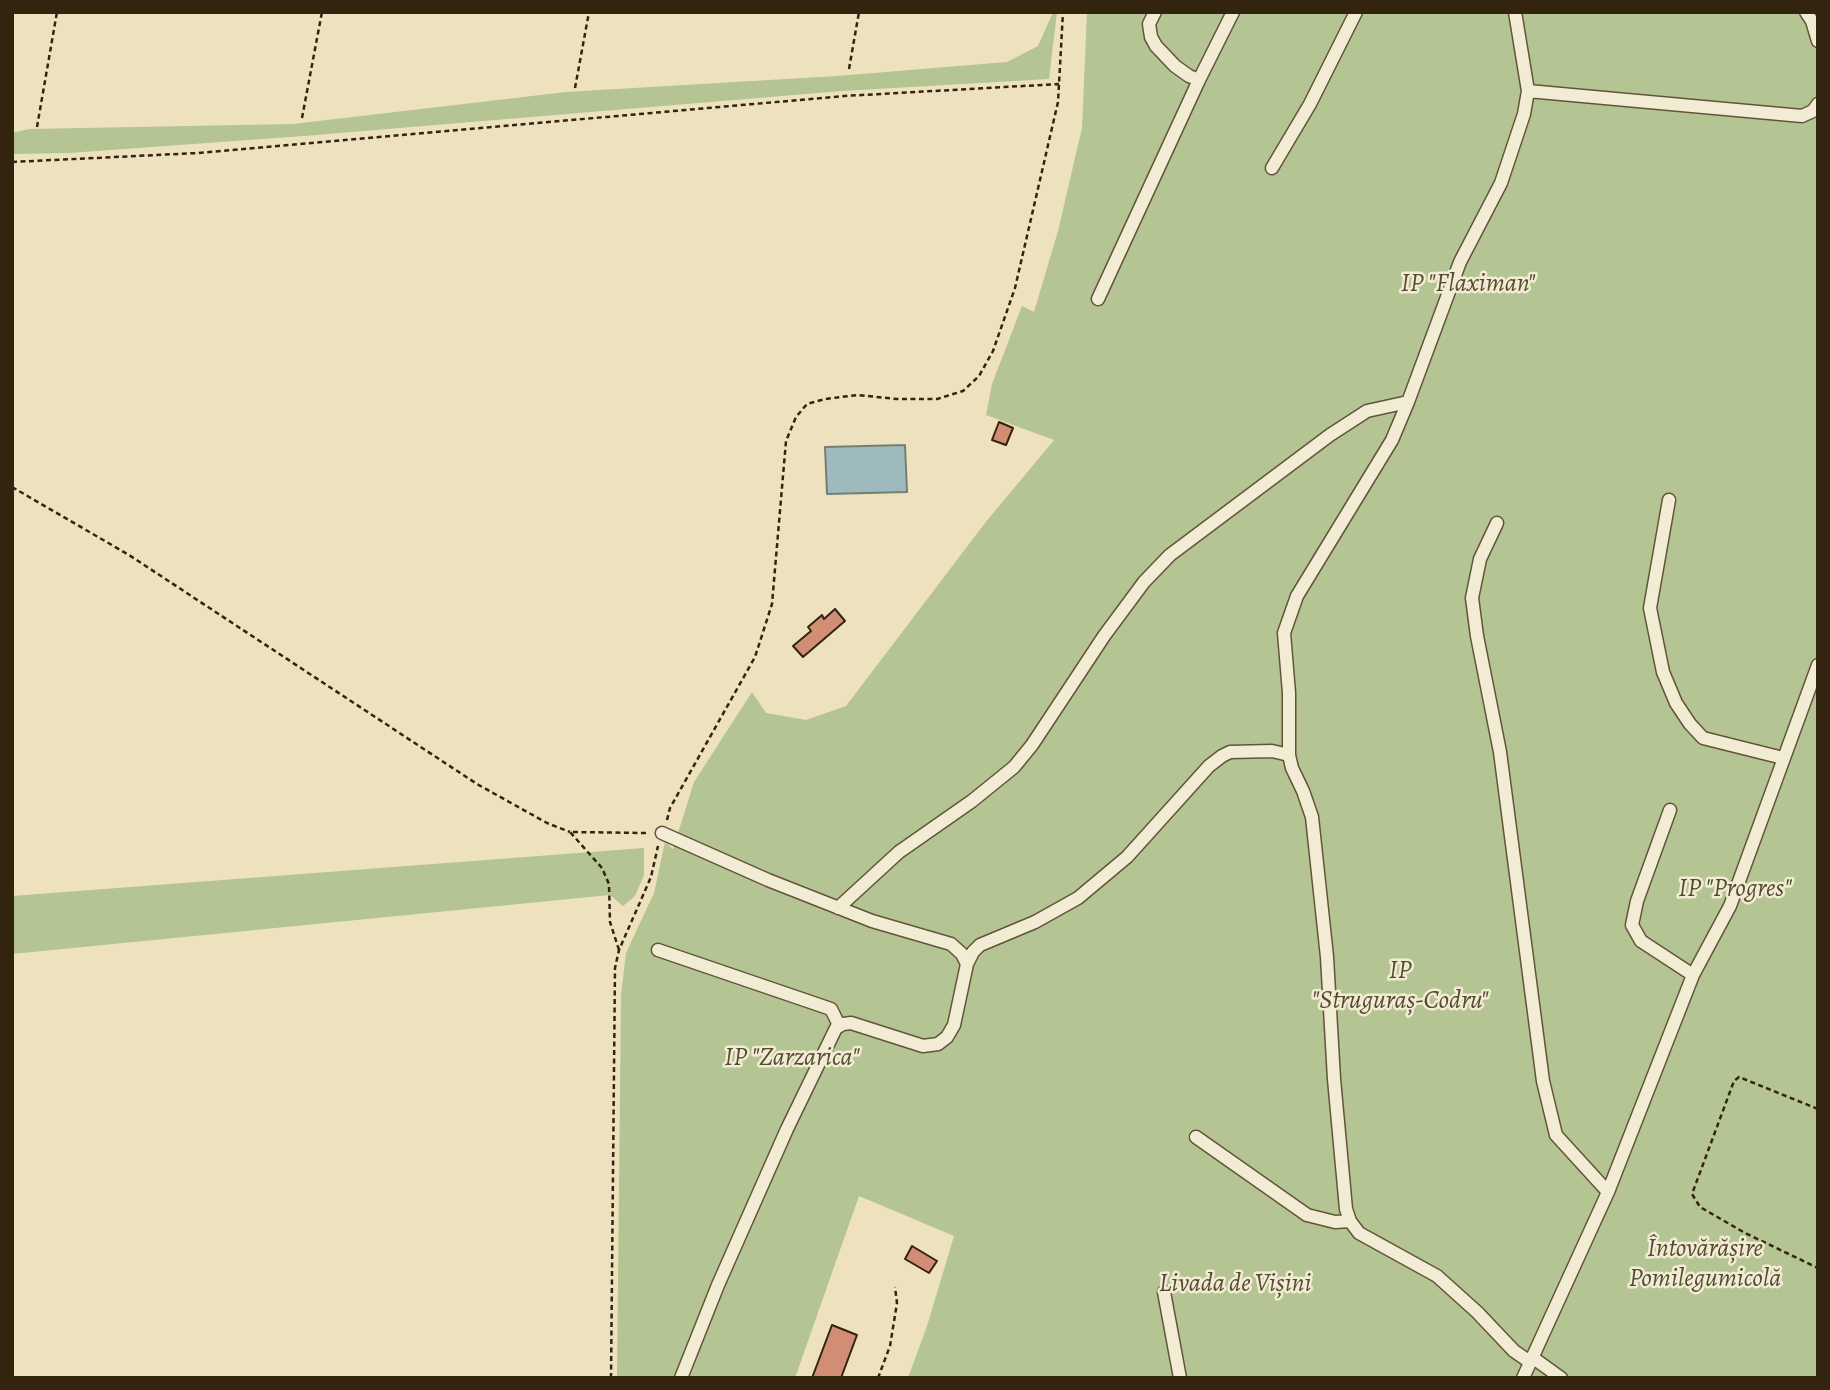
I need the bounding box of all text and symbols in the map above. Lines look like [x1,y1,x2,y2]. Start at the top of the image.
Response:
park label: IP "Flaximan" [1401,269,1535,301]
park label: IP "Progres" [1678,874,1792,906]
park label: IP "Struguraș-Codru" [1312,956,1488,1018]
park label: IP "Zarzarica" [724,1043,860,1075]
park label: Întovărășire Pomilegumicolă [1629,1234,1781,1296]
park label: Livada de Vișini [1159,1269,1311,1301]

